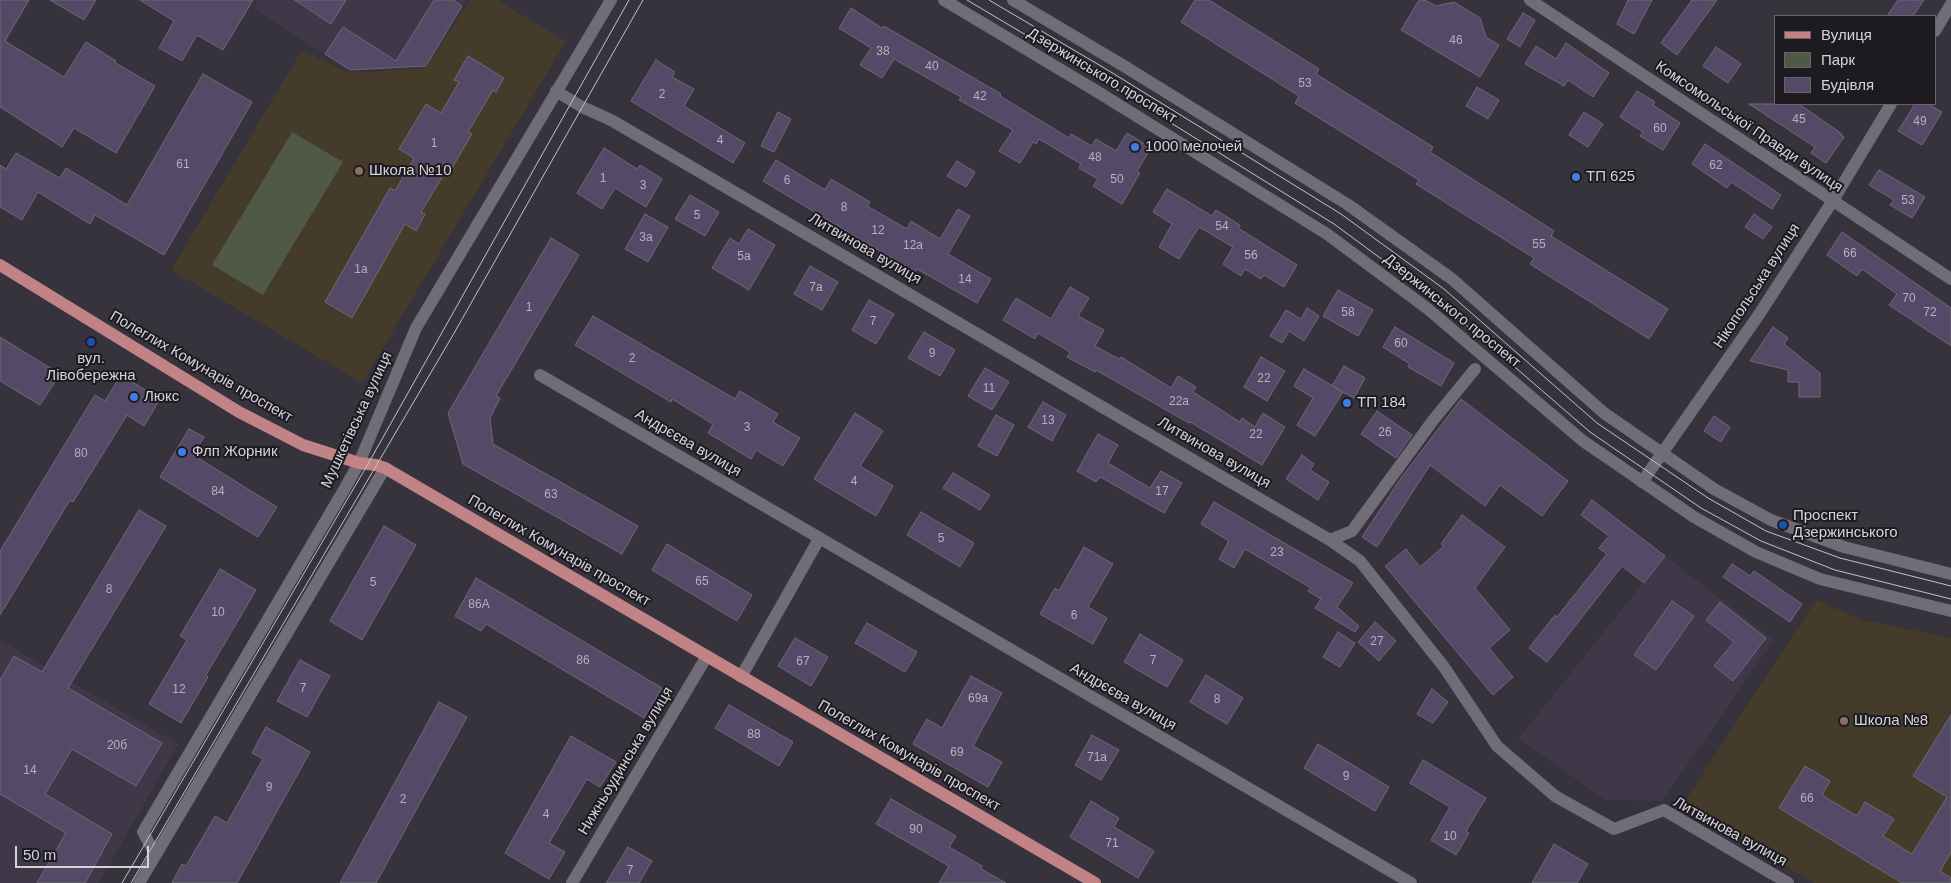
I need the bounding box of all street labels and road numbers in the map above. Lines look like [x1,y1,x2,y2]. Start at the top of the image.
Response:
street label: Дзержинського проспект [1024,24,1180,128]
street label: Комсомольської Правди вулиця [1652,57,1846,197]
street label: Литвинова вулиця [805,209,925,289]
street label: Нікопольська вулиця [1710,220,1804,352]
street label: Дзержинського проспект [1380,250,1524,372]
street label: Полеглих Комунарів проспект [107,307,295,427]
street label: Мушкетівська вулиця [318,349,396,491]
street label: Андрєєва вулиця [632,405,744,481]
street label: Литвинова вулиця [1154,413,1274,493]
street label: Полеглих Комунарів проспект [465,491,653,611]
street label: Андрєєва вулиця [1067,659,1179,735]
street label: Нижньоудинська вулиця [575,684,677,838]
street label: Полеглих Комунарів проспект [815,696,1003,816]
street label: Литвинова вулиця [1670,793,1790,871]

